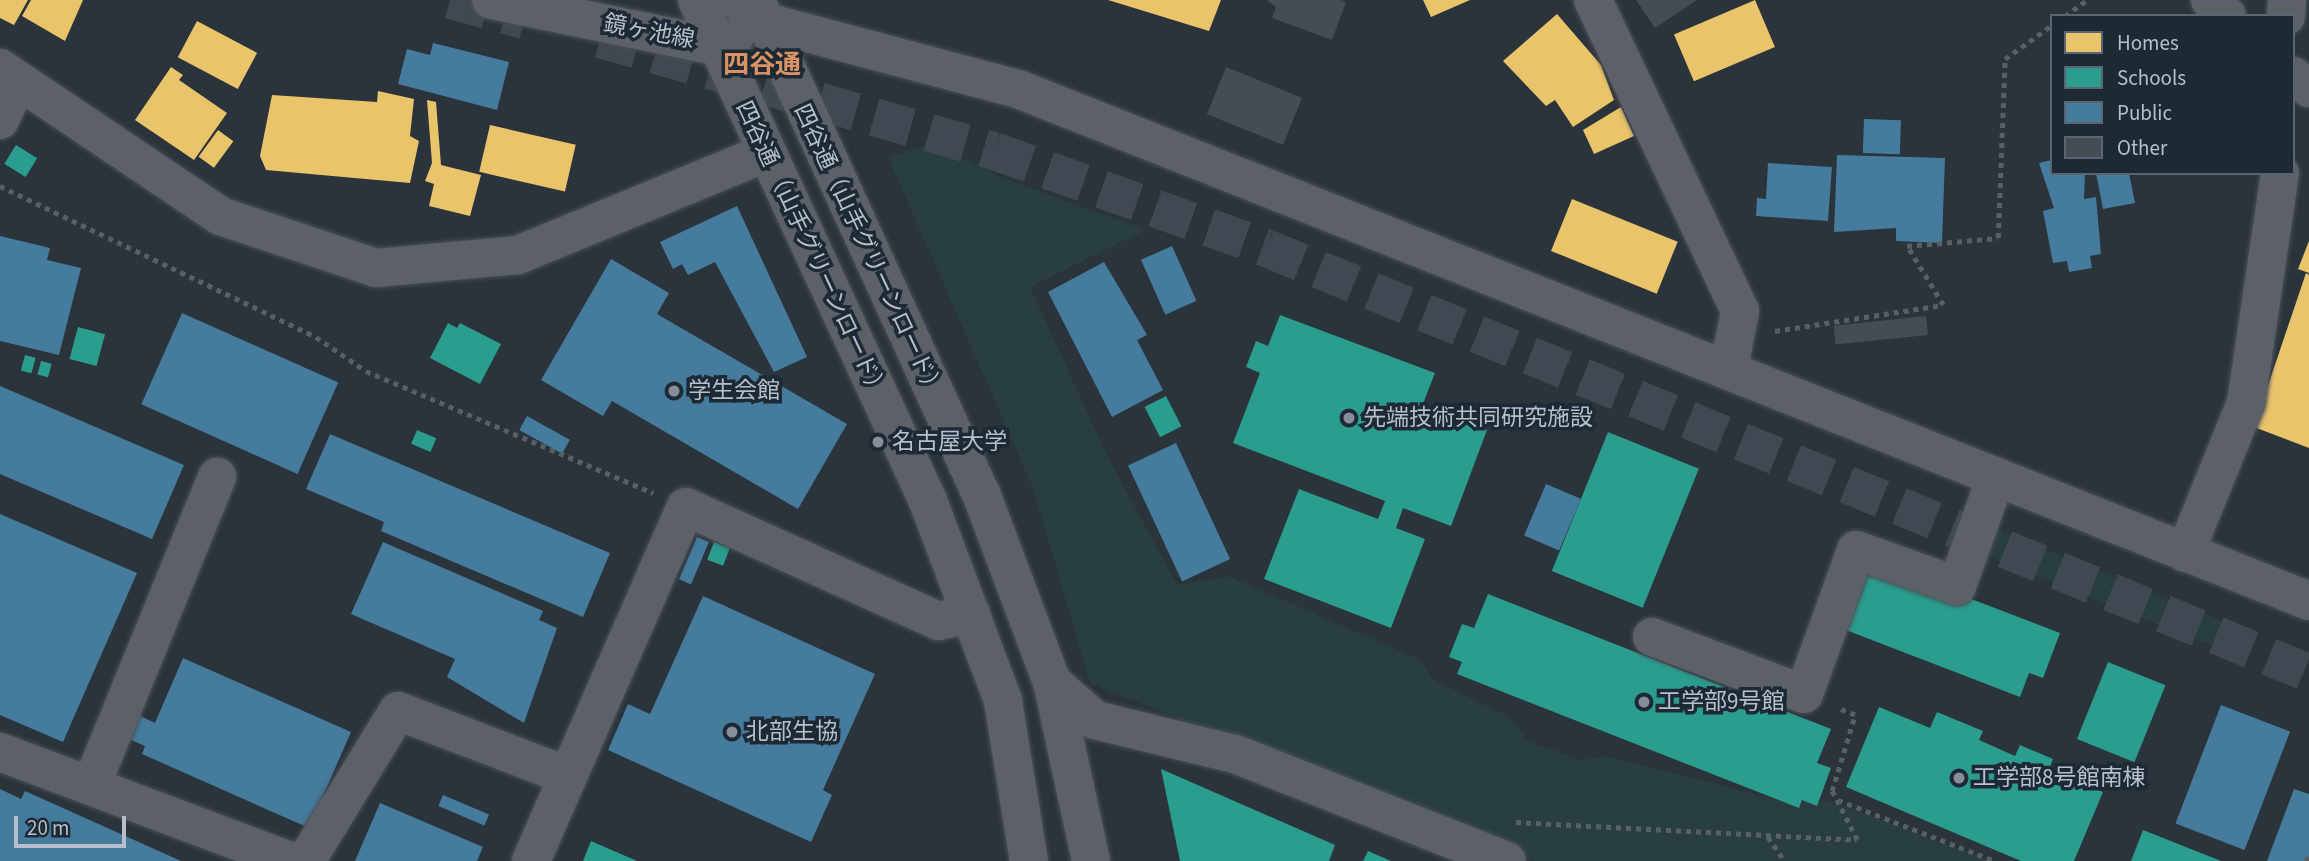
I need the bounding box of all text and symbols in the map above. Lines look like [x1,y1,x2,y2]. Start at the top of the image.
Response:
street label: 鏡ヶ池線 [601,10,697,54]
legend [2050,14,2295,175]
text: Homes [2117,28,2179,58]
district label: 四谷通 [723,49,801,81]
text: Schools [2117,63,2186,93]
street label: 四谷通 （山手グリーンロード） [729,96,893,404]
text: Public [2117,98,2172,128]
street label: 四谷通（山手グリーンロード） [787,99,949,403]
text: Other [2117,133,2167,163]
place label: 学生会館 [688,377,780,405]
marker: 学生会館 [666,383,682,399]
place label: 先端技術共同研究施設 [1363,404,1593,432]
marker: 先端技術共同研究施設 [1341,410,1357,426]
place label: 名古屋大学 [892,428,1007,456]
marker: 名古屋大学 [870,434,886,450]
place label: 工学部9号館 [1658,688,1784,716]
marker: 工学部9号館 [1636,694,1652,710]
place label: 北部生協 [746,718,838,746]
marker: 北部生協 [724,724,740,740]
place label: 工学部8号館南棟 [1973,764,2145,792]
marker: 工学部8号館南棟 [1951,770,1967,786]
scale bar [18,802,130,846]
text: 20 m [27,813,69,843]

